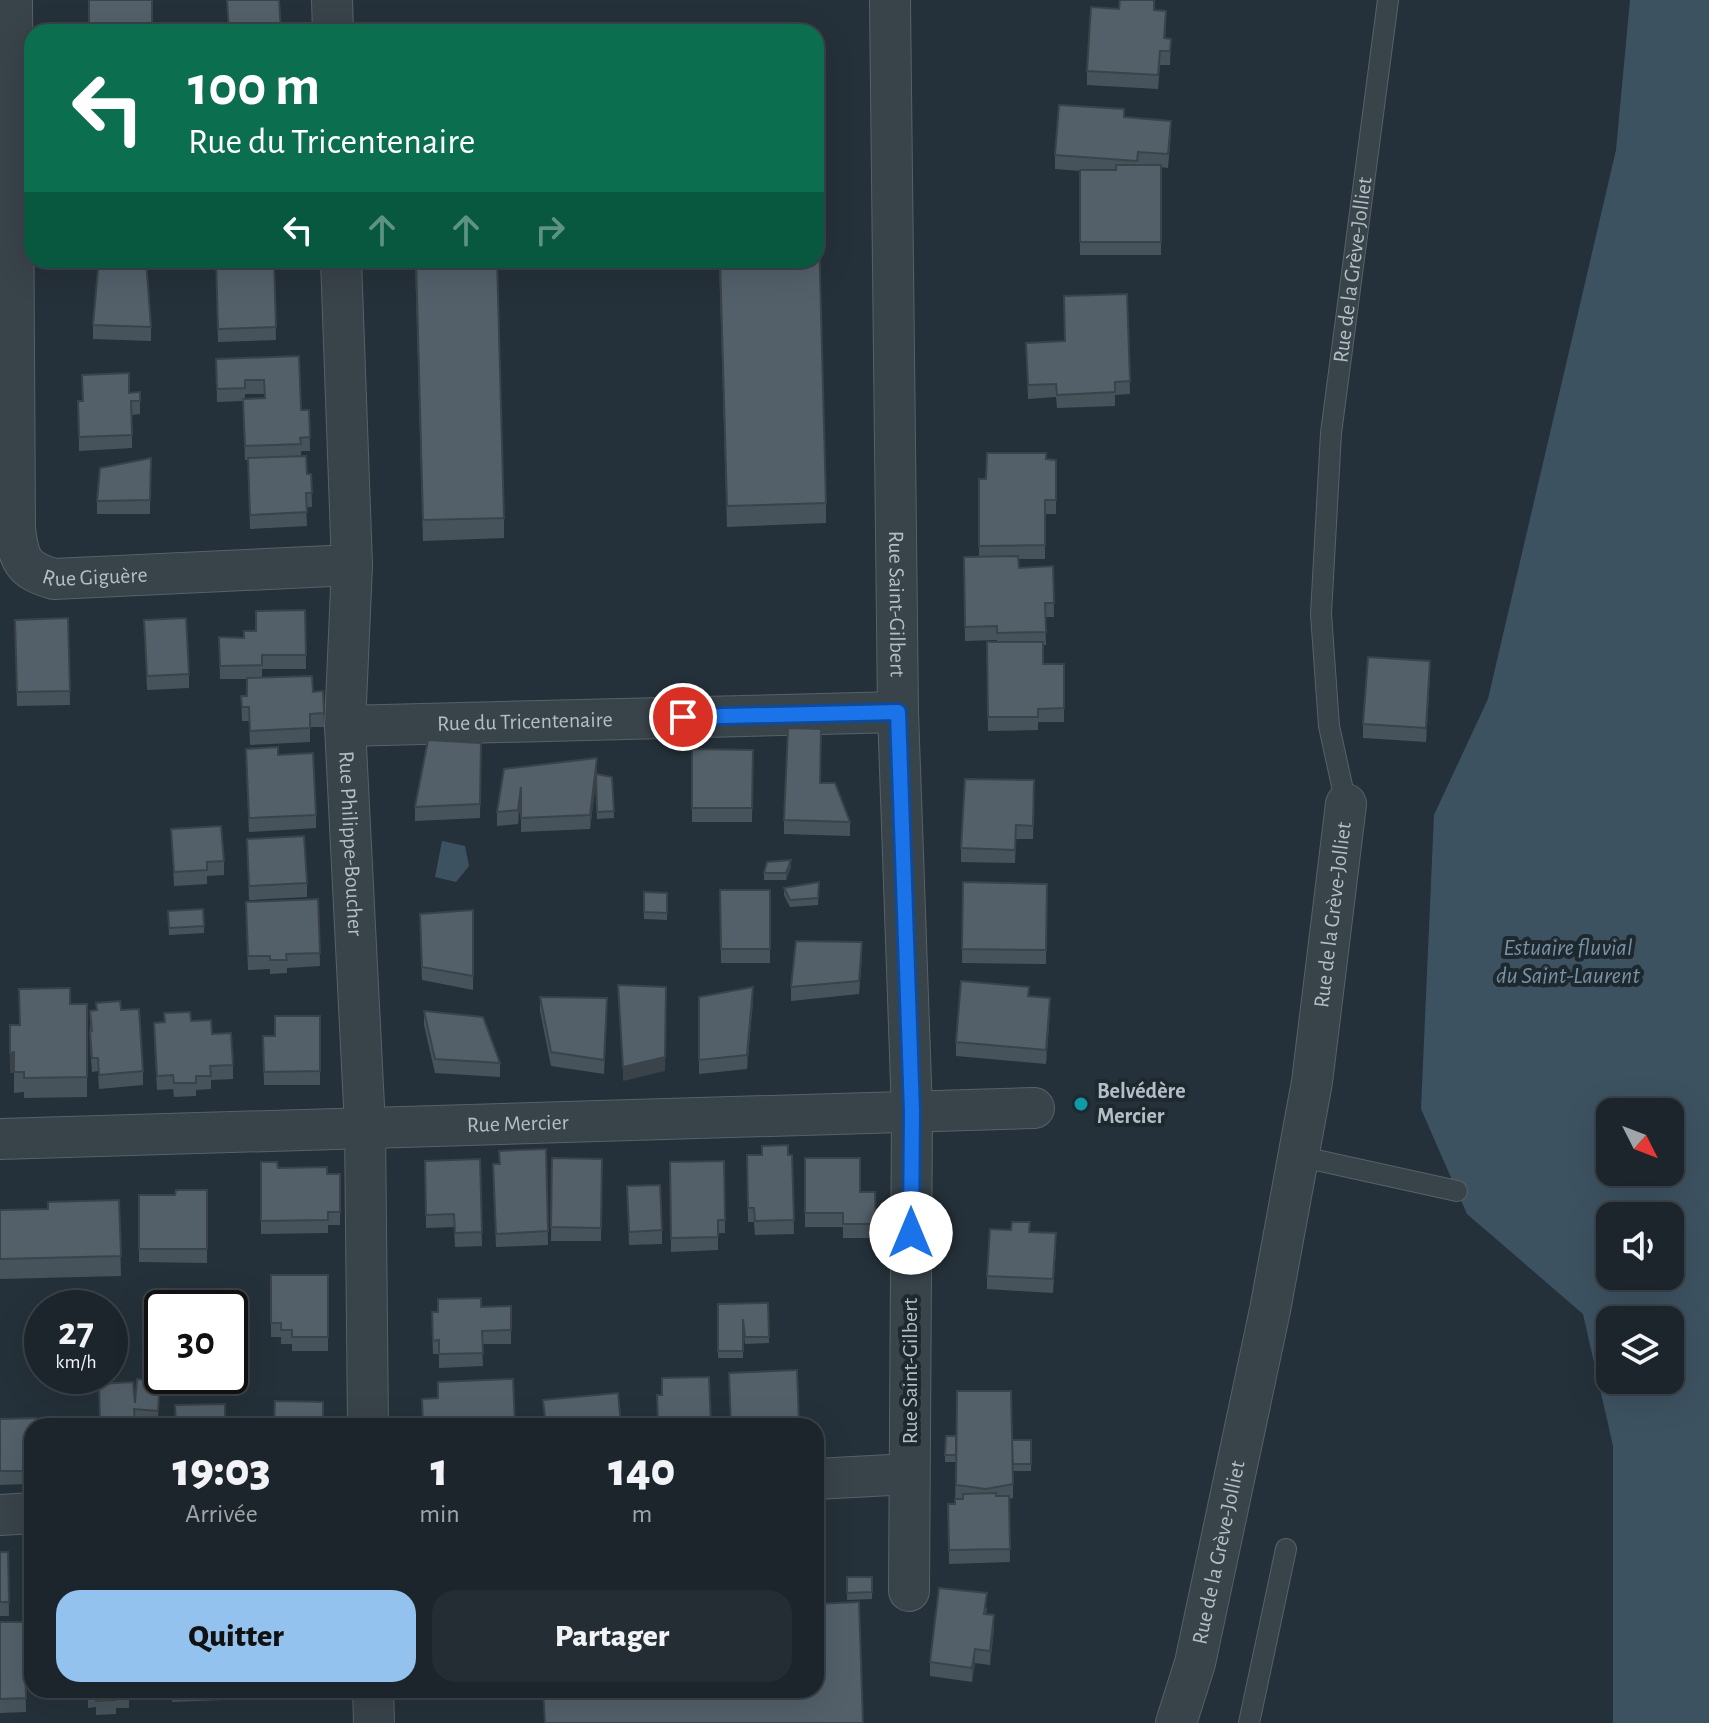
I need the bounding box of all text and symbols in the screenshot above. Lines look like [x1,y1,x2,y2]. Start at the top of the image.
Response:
icon: left [56,56,160,160]
text: 100 m [188,59,320,115]
text: Rue du Tricentenaire [188,124,475,160]
street label: Rue de la Grève-Jolliet [1329,176,1376,364]
icon: left [276,208,320,252]
icon: ahead [360,208,404,252]
icon: ahead [444,208,488,252]
icon: right [528,208,572,252]
street label: Rue Saint-Gilbert [885,531,909,677]
street label: Rue Giguère [40,564,148,590]
pin [649,683,717,751]
icon: arrive [661,695,705,739]
street label: Rue du Tricentenaire [437,708,613,735]
street label: Rue Philippe-Boucher [335,750,366,937]
street label: Rue de la Grève-Jolliet [1310,821,1355,1009]
water label: Estuaire fluvial du Saint-Laurent [1496,936,1640,988]
place label: Belvédère Mercier [1097,1080,1186,1127]
marker: Belvédère Mercier [1072,1095,1090,1113]
north arrow [1596,1098,1684,1186]
map controls [1596,1098,1684,1394]
street label: Rue Mercier [466,1111,569,1136]
position arrow [869,1191,953,1275]
button: sound [1596,1202,1684,1290]
speed limit sign: 30 [144,1290,248,1394]
street label: Rue Saint-Gilbert [899,1298,921,1444]
button: layers [1596,1306,1684,1394]
text: 27 [58,1312,94,1352]
text: km/h [55,1352,97,1372]
text: 19:03 [173,1447,271,1495]
text: 1 [431,1447,448,1495]
text: 140 [608,1447,675,1495]
street label: Rue de la Grève-Jolliet [1188,1459,1249,1646]
text: Arrivée [185,1501,258,1527]
text: min [419,1501,460,1527]
text: m [631,1501,652,1527]
button: Quitter [56,1590,416,1682]
button: Partager [432,1590,792,1682]

